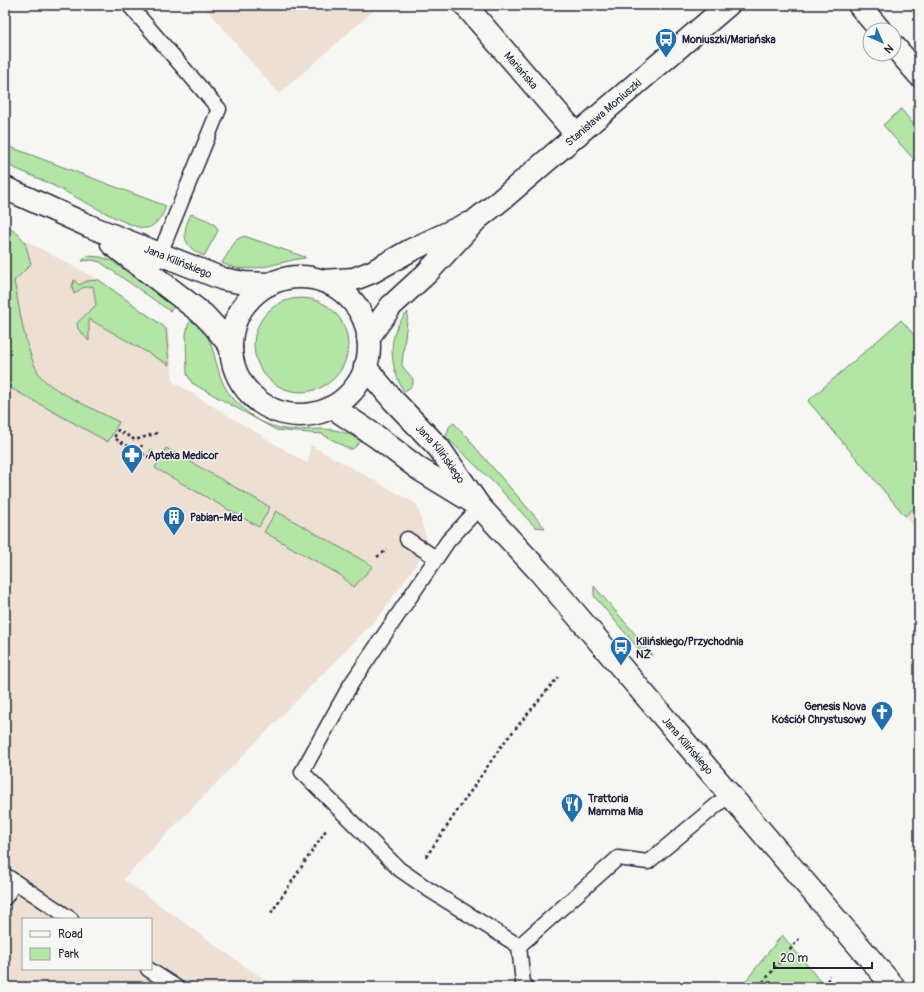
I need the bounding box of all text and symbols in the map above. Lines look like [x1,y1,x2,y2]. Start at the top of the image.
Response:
north arrow [862,22,902,62]
bus stop icon: Moniuszki/Mariańska [653,26,679,59]
place label: Moniuszki/Mariańska [682,33,776,46]
text: N [881,41,896,56]
street label: Mariańska [501,49,540,92]
street label: Stanisława Moniuszki [563,76,644,149]
street label: Jana Kilińskiego [142,242,214,281]
street label: Jana Kilińskiego [413,422,467,486]
pharmacy icon: Apteka Medicor [119,442,145,475]
place label: Apteka Medicor [148,449,219,462]
building icon: Pabian-Med [161,504,187,537]
place label: Pabian-Med [190,511,243,524]
bus stop icon: Kilińskiego/Przychodnia NŻ [608,634,634,667]
place label: Kilińskiego/Przychodnia NŻ [636,635,743,661]
church icon: Genesis Nova Kościół Chrystusowy [869,699,895,732]
place label: Genesis Nova Kościół Chrystusowy [772,700,866,726]
street label: Jana Kilińskiego [659,714,716,777]
restaurant icon: Trattoria Mamma Mia [559,791,585,824]
place label: Trattoria Mamma Mia [587,792,643,818]
legend [22,918,152,970]
text: Road [58,927,83,942]
scale bar [774,944,872,970]
text: Park [58,947,79,962]
text: 20 m [780,951,809,966]

